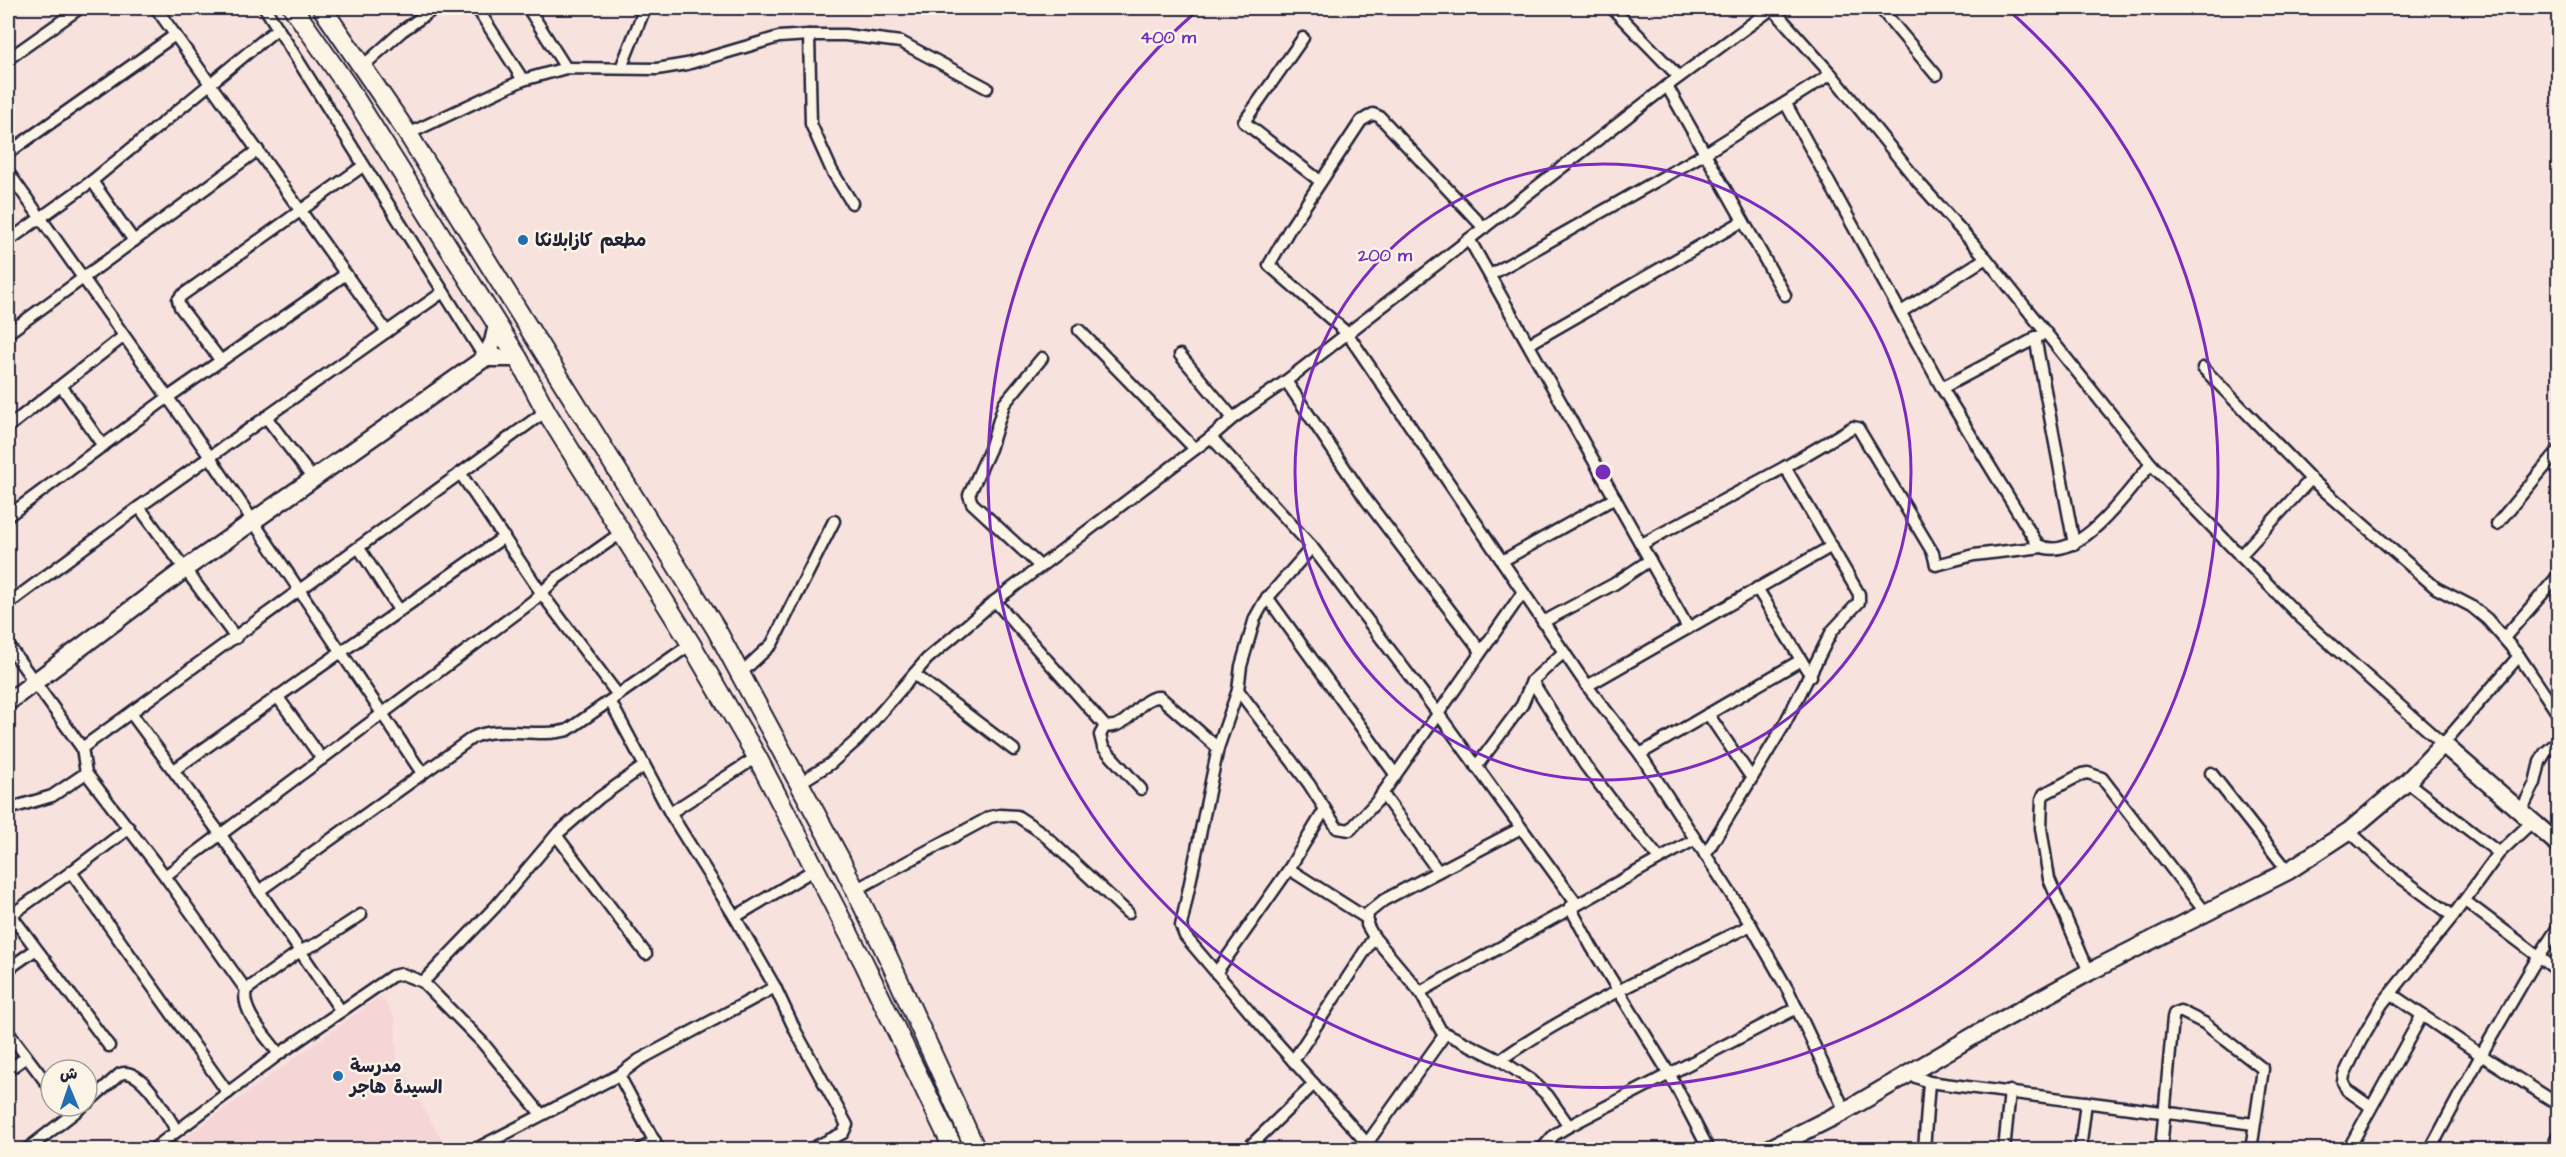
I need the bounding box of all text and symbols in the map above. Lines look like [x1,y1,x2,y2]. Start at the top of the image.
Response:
text: 400 m [1140,25,1197,50]
place label: مطعم كازابلانكا [535,228,646,254]
marker: مطعم كازابلانكا [516,233,530,247]
text: 200 m [1357,243,1413,268]
centre of rings [1593,462,1613,482]
place label: مدرسة السيدة هاجر [348,1054,442,1100]
north arrow [39,1058,99,1118]
text: ش [59,1063,78,1085]
marker: مدرسة السيدة هاجر [331,1069,345,1083]

